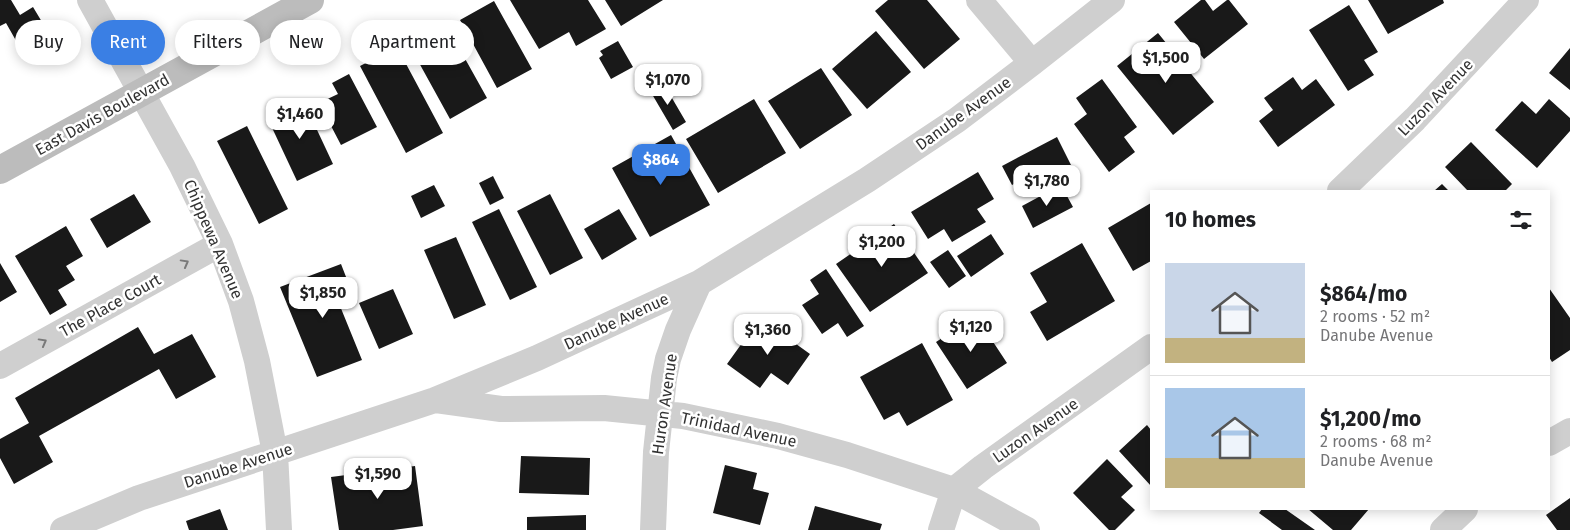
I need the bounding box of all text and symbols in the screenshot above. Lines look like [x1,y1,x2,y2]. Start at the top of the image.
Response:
chip: Buy [15,20,81,65]
chip: Rent [91,20,165,65]
chip: Filters [175,20,260,65]
chip: New [270,20,341,65]
chip: Apartment [351,20,474,65]
pin: $1,500 [1125,42,1207,84]
text: $1,500 [1143,48,1189,67]
street label: Luzon Avenue [1394,55,1477,140]
pin: $1,070 [627,64,709,106]
street label: East Davis Boulevard [32,70,173,159]
text: $1,070 [646,70,690,89]
street label: Danube Avenue [912,72,1015,154]
pin: $1,460 [259,98,341,140]
text: $1,460 [277,104,323,123]
pin: $864 [631,144,691,186]
text: $864 [643,150,679,169]
pin: $1,780 [1006,164,1088,207]
text: $1,780 [1024,171,1070,190]
street label: Chippewa Avenue [180,177,247,302]
icon: filters [1507,206,1535,234]
text: 10 homes [1165,207,1256,233]
pin: $1,200 [841,226,923,268]
text: $1,200 [859,232,905,251]
one-way arrow [179,259,188,269]
street label: The Place Court [56,270,164,341]
pin: $1,850 [282,276,364,319]
text: $864/mo [1320,281,1407,307]
text: $1,850 [300,283,346,302]
icon: home [1205,283,1265,343]
street label: Danube Avenue [561,289,671,354]
text: 2 rooms · 52 m² [1320,307,1430,326]
pin: $1,120 [930,310,1012,353]
pin: $1,360 [727,314,809,356]
text: $1,120 [950,317,992,336]
text: $1,360 [745,320,791,339]
text: Danube Avenue [1320,326,1433,345]
one-way arrow [37,339,46,349]
street label: Huron Avenue [648,352,681,456]
street label: Luzon Avenue [989,394,1082,467]
text: $1,200/mo [1320,406,1421,432]
street label: Trinidad Avenue [679,408,798,451]
icon: home [1205,408,1265,468]
text: 2 rooms · 68 m² [1320,432,1432,451]
street label: Danube Avenue [181,439,295,492]
text: Danube Avenue [1320,451,1433,470]
pin: $1,590 [337,458,419,500]
text: $1,590 [355,464,401,483]

